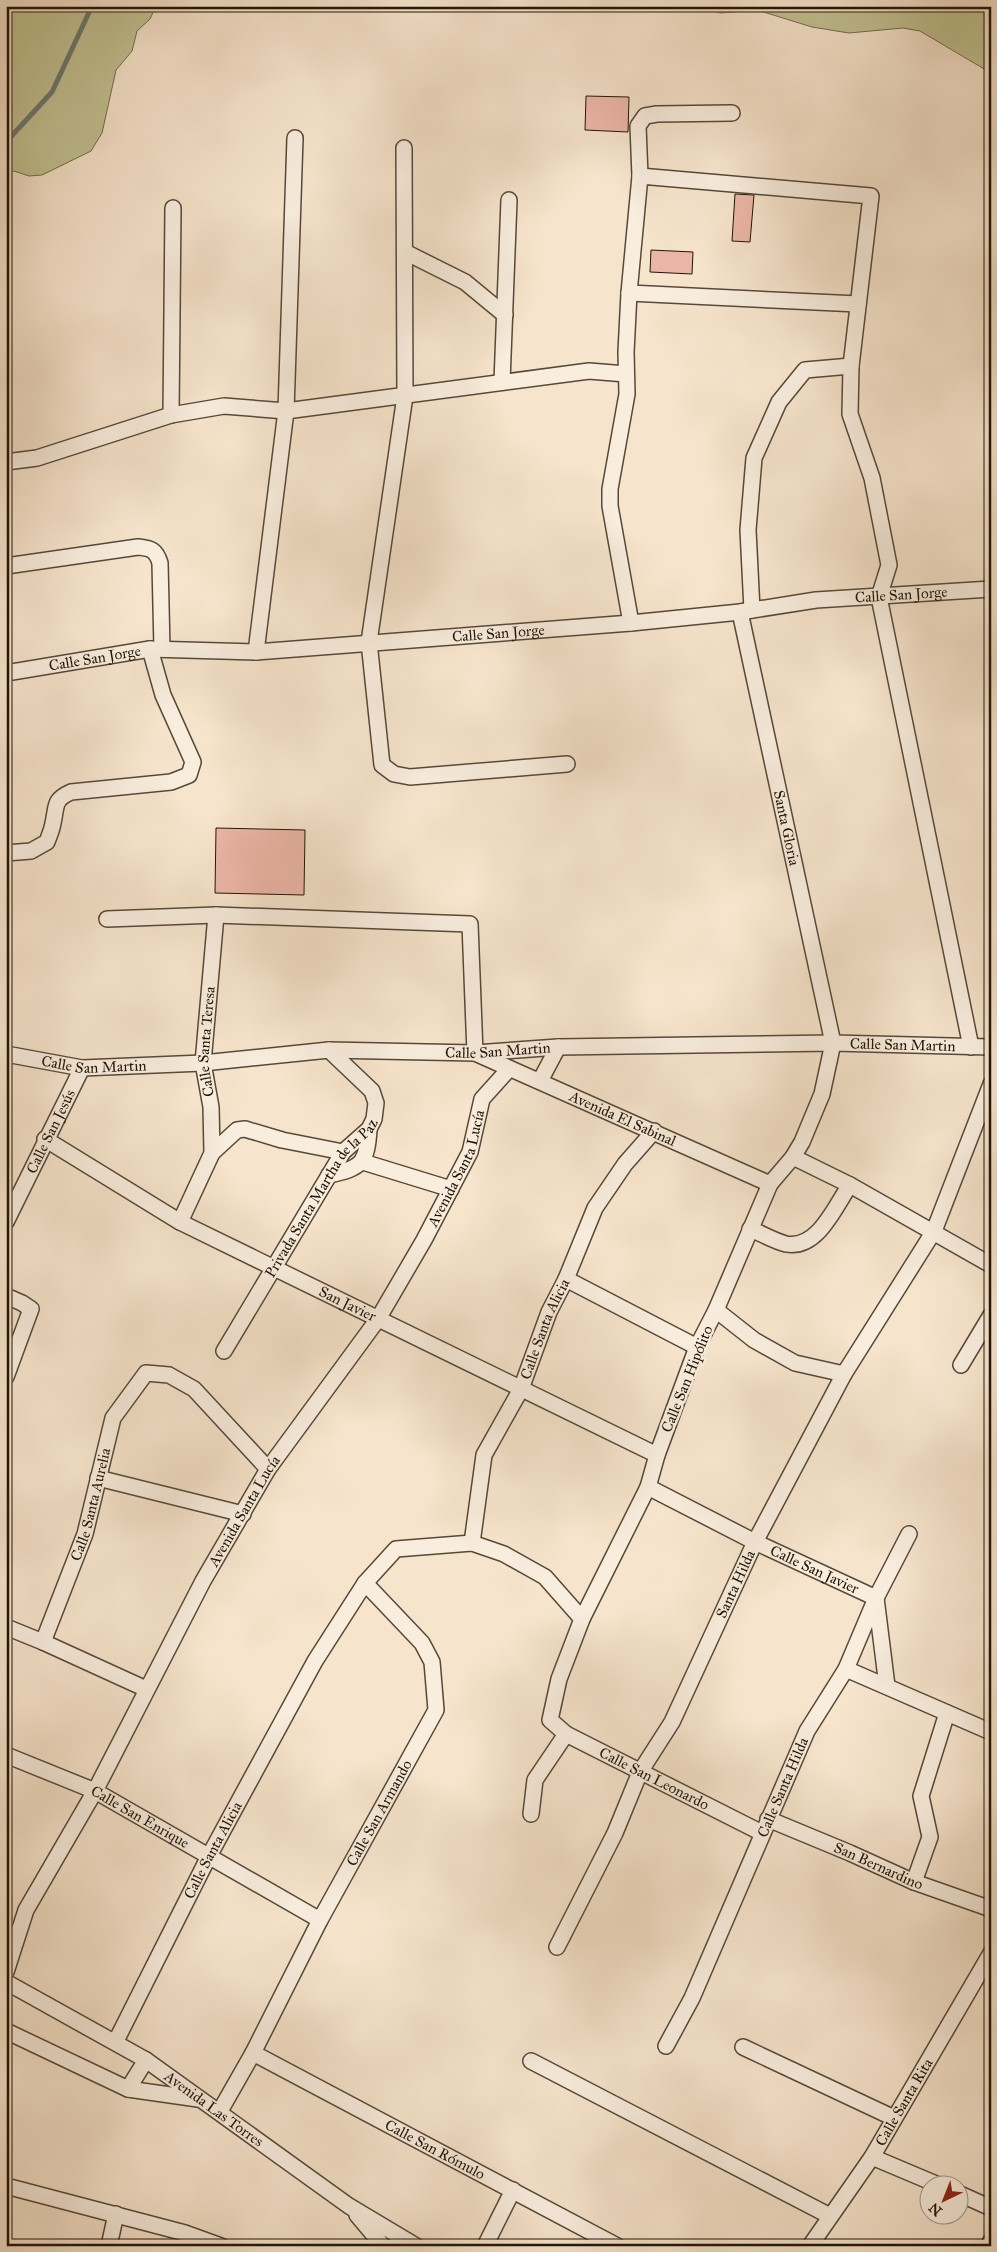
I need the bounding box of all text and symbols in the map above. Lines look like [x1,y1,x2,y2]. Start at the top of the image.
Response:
street label: Calle San Jorge [854,583,948,607]
street label: Calle San Jorge [451,621,545,646]
street label: Calle San Jorge [48,642,142,675]
street label: Santa Gloria [770,789,804,868]
street label: Calle Santa Teresa [194,985,219,1098]
street label: Calle San Martin [850,1034,956,1055]
street label: Calle San Martin [445,1039,551,1062]
street label: Calle San Martin [40,1052,147,1077]
street label: Calle San Jesús [22,1086,79,1176]
street label: Avenida El Sabinal [566,1087,680,1151]
street label: Avenida Santa Lucía [423,1108,488,1231]
street label: Privada Santa Martha de la Paz [261,1116,382,1281]
street label: Calle Santa Alicia [516,1275,574,1382]
street label: San Javier [316,1282,380,1326]
street label: Calle San Hipólito [657,1323,717,1435]
street label: Calle Santa Aurelia [66,1445,115,1563]
street label: Avenida Santa Lucía [204,1451,284,1571]
street label: Calle San Javier [767,1541,862,1598]
street label: Santa Hilda [712,1547,759,1621]
street label: Calle Santa Hilda [753,1734,812,1840]
street label: Calle San Leonardo [596,1743,712,1814]
street label: Calle San Armando [343,1756,416,1869]
street label: Calle San Enrique [88,1782,193,1852]
street label: Calle Santa Alicia [180,1798,246,1902]
street label: San Bernardino [831,1838,926,1894]
street label: Calle Santa Rita [871,2055,937,2149]
street label: Avenida Las Torres [160,2067,267,2151]
street label: Calle San Rómulo [382,2116,488,2184]
north arrow [920,2174,970,2224]
text: N [925,2199,946,2219]

